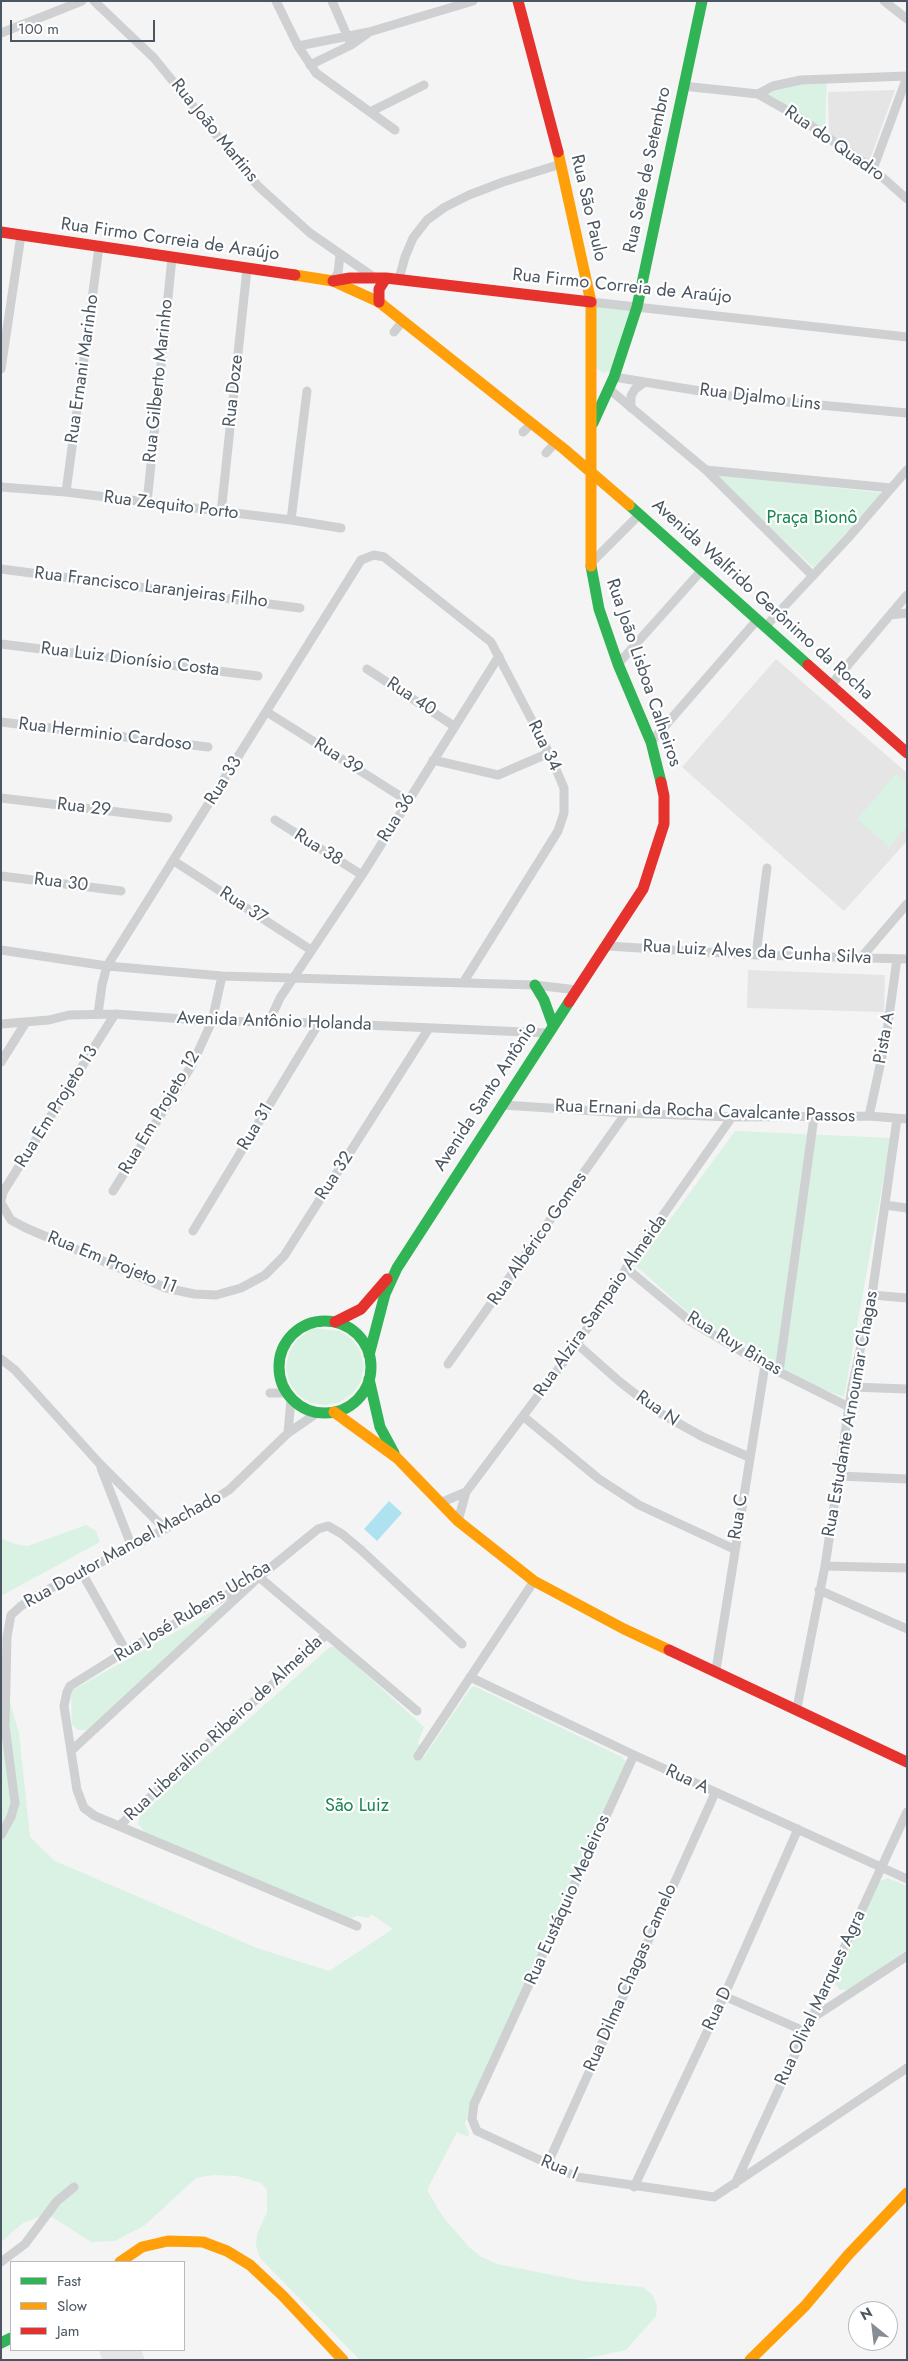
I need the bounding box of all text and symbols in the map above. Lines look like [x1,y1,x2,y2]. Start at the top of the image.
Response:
scale bar [12,10,158,42]
text: 100 m [18,18,59,40]
street label: Rua João Martins [166,75,262,187]
street label: Rua Sete de Setembro [620,85,676,255]
street label: Rua do Quadro [780,101,888,187]
street label: Rua São Paulo [565,153,611,263]
street label: Rua Firmo Correia de Araújo [59,214,281,266]
street label: Rua Firmo Correia de Araújo [511,265,733,309]
street label: Rua Ernani Marinho [62,293,104,445]
street label: Rua Gilberto Marinho [140,298,178,464]
street label: Rua Doze [219,354,249,428]
street label: Rua Djalmo Lins [698,380,822,416]
street label: Rua Zequito Porto [102,487,240,525]
street label: Avenida Walfrido Gerônimo da Rocha [647,495,877,705]
park label: Praça Bionô [767,508,857,530]
street label: Rua Francisco Laranjeiras Filho [33,563,269,613]
street label: Rua João Lisboa Calheiros [601,576,685,770]
street label: Rua Luiz Dionísio Costa [40,638,220,682]
street label: Rua 40 [382,673,440,721]
street label: Rua Herminio Cardoso [17,714,193,756]
street label: Rua 34 [522,717,566,775]
street label: Rua 39 [309,734,367,780]
street label: Rua 33 [201,753,247,809]
street label: Rua 36 [374,789,420,847]
street label: Rua 29 [56,794,112,822]
street label: Rua 38 [290,825,346,871]
street label: Rua 30 [33,869,89,897]
street label: Rua 37 [215,883,271,929]
street label: Rua Luiz Alves da Cunha Silva [642,936,872,970]
street label: Avenida Antônio Holanda [176,1008,372,1036]
street label: Pista A [870,1010,900,1066]
street label: Avenida Santo Antônio [430,1018,542,1176]
street label: Rua Em Projeto 13 [11,1042,103,1172]
street label: Rua Em Projeto 12 [115,1048,205,1178]
street label: Rua Ernani da Rocha Cavalcante Passos [554,1096,856,1128]
street label: Rua 31 [233,1099,279,1155]
street label: Rua 32 [311,1148,359,1204]
street label: Rua Albérico Gomes [484,1168,592,1310]
street label: Rua Alzira Sampaio Almeida [530,1211,672,1401]
street label: Rua Em Projeto 11 [44,1227,180,1299]
street label: Rua Estudante Arnoumar Chagas [819,1289,883,1539]
street label: Rua Ruy Binas [683,1307,785,1381]
street label: Rua N [631,1387,683,1431]
street label: Rua Doutor Manoel Machado [21,1487,225,1613]
street label: Rua C [725,1493,753,1541]
street label: Rua José Rubens Uchôa [111,1557,275,1667]
street label: Rua Liberalino Ribeiro de Almeida [121,1632,327,1826]
street label: Rua A [662,1761,712,1799]
park label: São Luiz [325,1796,389,1818]
street label: Rua Eustáquio Medeiros [521,1812,615,1988]
street label: Rua Dilma Chagas Camelo [580,1881,682,2075]
street label: Rua Olival Marques Agra [771,1907,871,2089]
street label: Rua D [699,1984,737,2034]
street label: Rua I [537,2151,581,2185]
legend [10,2261,185,2351]
text: Fast [57,2270,81,2292]
text: Slow [57,2295,87,2317]
north arrow [848,2301,898,2351]
text: N [856,2302,876,2325]
text: Jam [57,2320,80,2342]

